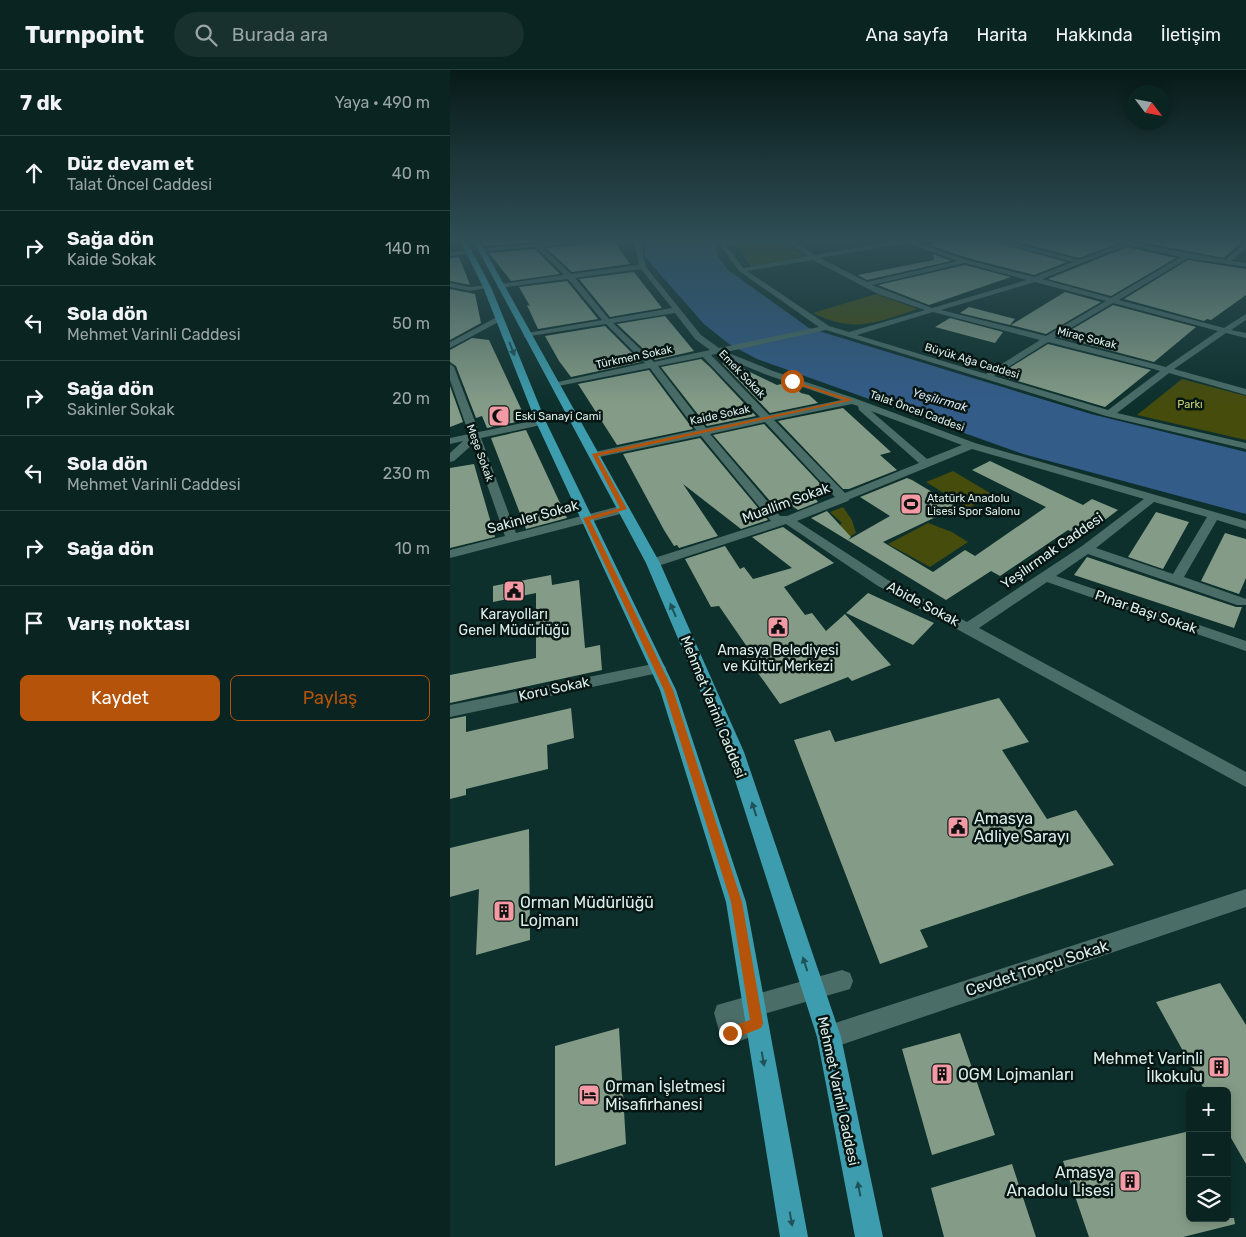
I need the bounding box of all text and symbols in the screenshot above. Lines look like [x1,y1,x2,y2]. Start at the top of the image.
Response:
search box [174,12,524,57]
text: Turnpoint [25,21,144,49]
icon: search [192,21,220,49]
text: Burada ara [232,23,328,46]
text: Ana sayfa [866,24,949,46]
text: Harita [977,24,1027,46]
text: Hakkında [1055,24,1133,46]
text: İletişim [1161,24,1221,46]
north arrow [1126,85,1171,130]
text: 7 dk [20,90,62,115]
text: Yaya · 490 m [334,93,430,112]
text: Düz devam et [67,152,194,175]
icon: ahead [20,159,48,187]
text: 40 m [392,164,430,183]
text: Talat Öncel Caddesi [67,175,212,194]
text: Sağa dön [67,227,154,250]
icon: right [20,234,48,262]
text: 140 m [385,239,430,258]
text: Kaide Sokak [67,250,156,269]
text: Sola dön [67,302,148,325]
icon: left [20,309,48,337]
text: 50 m [392,314,430,333]
street label: Miraç Sokak [1056,324,1118,352]
text: Mehmet Varinli Caddesi [67,325,241,344]
street label: Büyük Ağa Caddesi [923,340,1021,382]
one-way arrow [509,341,516,356]
street label: Türkmen Sokak [595,342,674,371]
street label: Emek Sokak [716,347,768,401]
route start [781,370,804,393]
text: Sağa dön [67,377,154,400]
icon: right [20,384,48,412]
water label: Yeşilırmak [911,385,970,415]
street label: Talat Öncel Caddesi [868,388,966,434]
text: 20 m [392,389,430,408]
park label: Parkı [1177,398,1203,411]
text: Sakinler Sokak [67,400,174,419]
street label: Kaide Sokak [689,402,752,428]
mosque icon: Eski Sanayi Cami [487,404,511,428]
place label: Eski Sanayi Cami [515,410,601,423]
street label: Meşe Sokak [464,423,496,484]
text: Sola dön [67,452,148,475]
icon: left [20,459,48,487]
text: 230 m [383,464,430,483]
text: Mehmet Varinli Caddesi [67,475,241,494]
street label: Muallim Sokak [740,479,833,527]
sports icon: Atatürk Anadolu Lisesi Spor Salonu [899,492,923,516]
place label: Atatürk Anadolu Lisesi Spor Salonu [927,492,1020,518]
street label: Sakinler Sokak [485,496,581,537]
street label: Yeşilırmak Caddesi [998,509,1106,593]
icon: right [20,534,48,562]
text: Sağa dön [67,537,154,560]
text: 10 m [395,539,430,558]
street label: Abide Sokak [884,578,963,631]
public building icon: Karayolları Genel Müdürlüğü [502,579,526,603]
street label: Pınar Başı Sokak [1093,587,1200,638]
one-way arrow [669,603,677,617]
place label: Karayolları Genel Müdürlüğü [459,606,569,639]
icon: arrive [20,609,48,637]
text: Varış noktası [67,612,190,635]
public building icon: Amasya Belediyesi ve Kültür Merkezi [766,615,790,639]
street label: Mehmet Varinli Caddesi [677,633,749,781]
place label: Amasya Belediyesi ve Kültür Merkezi [717,642,839,675]
street label: Koru Sokak [517,673,592,705]
button: Kaydet [20,675,220,721]
button: Paylaş [230,675,430,721]
one-way arrow [749,802,757,817]
place label: Amasya Adliye Sarayı [974,809,1069,846]
public building icon: Amasya Adliye Sarayı [946,815,970,839]
place label: Orman Müdürlüğü Lojmanı [520,893,654,930]
building icon: Orman Müdürlüğü Lojmanı [492,899,516,923]
street label: Cevdet Topçu Sokak [963,936,1112,1000]
one-way arrow [800,956,808,971]
street label: Mehmet Varinli Caddesi [814,1015,862,1167]
route end [719,1022,742,1045]
place label: Mehmet Varinli İlkokulu [1093,1049,1203,1086]
one-way arrow [760,1051,768,1067]
building icon: Mehmet Varinli İlkokulu [1207,1055,1231,1079]
building icon: OGM Lojmanları [930,1062,954,1086]
place label: OGM Lojmanları [958,1065,1074,1084]
place label: Orman İşletmesi Misafirhanesi [605,1077,725,1114]
hotel icon: Orman İşletmesi Misafirhanesi [577,1083,601,1107]
map controls [1186,1087,1231,1222]
button: + [1186,1087,1231,1132]
button: − [1186,1132,1231,1177]
place label: Amasya Anadolu Lisesi [1007,1163,1114,1200]
building icon: Amasya Anadolu Lisesi [1118,1169,1142,1193]
button: layers [1186,1177,1231,1222]
one-way arrow [855,1182,863,1197]
one-way arrow [788,1211,796,1227]

